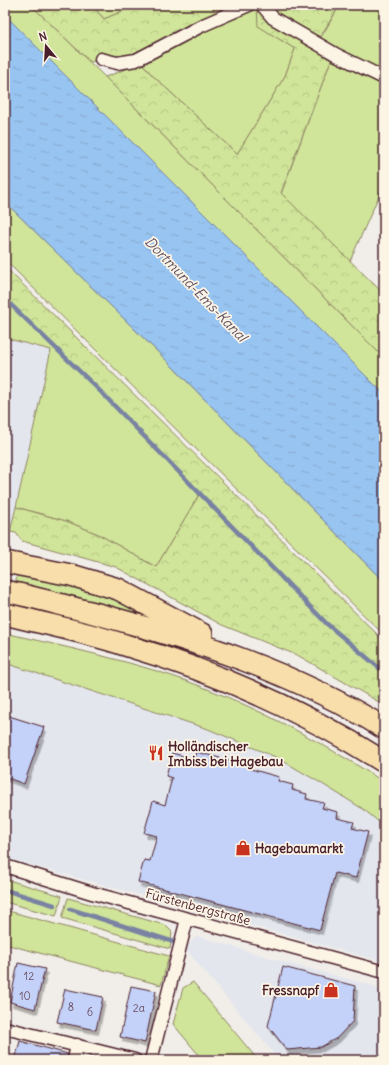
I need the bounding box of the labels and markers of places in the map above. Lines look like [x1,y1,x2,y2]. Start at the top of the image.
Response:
place label: Holländischer Imbiss bei Hagebau [168,738,284,770]
restaurant icon: Holländischer Imbiss bei Hagebau [147,744,165,762]
shop icon: Hagebaumarkt [234,839,252,857]
place label: Hagebaumarkt [255,840,344,857]
shop icon: Fressnapf [322,981,340,999]
place label: Fressnapf [262,982,320,999]

